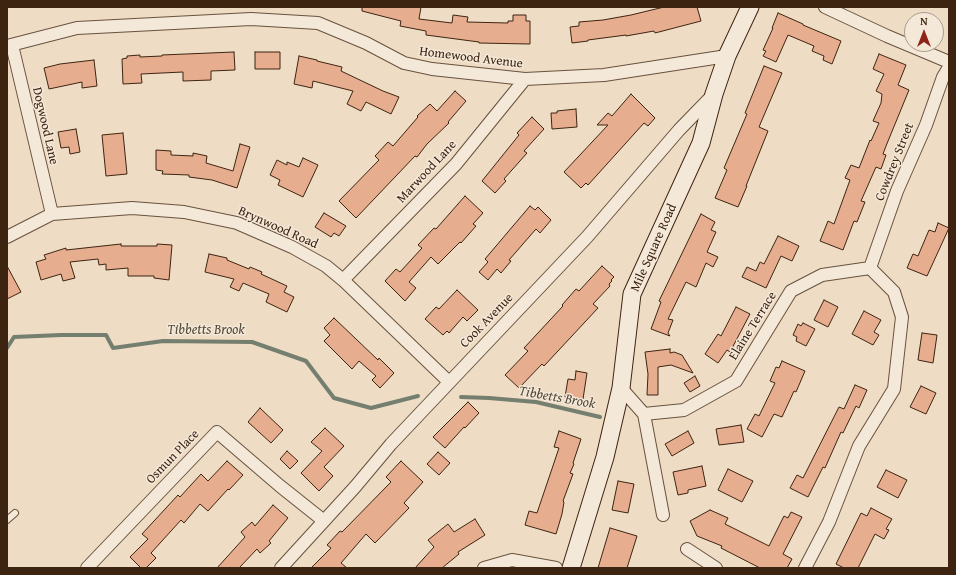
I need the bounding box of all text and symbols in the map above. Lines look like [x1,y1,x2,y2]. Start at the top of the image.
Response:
north arrow [904,12,944,52]
text: N [920,13,928,29]
street label: Homewood Avenue [418,44,524,72]
street label: Dogwood Lane [29,86,61,166]
street label: Cowdrey Street [872,121,918,203]
street label: Marwood Lane [394,137,460,207]
street label: Mile Square Road [628,202,680,294]
street label: Brynwood Road [236,203,320,253]
street label: Elaine Terrace [726,289,780,363]
street label: Cook Avenue [457,290,517,352]
water label: Tibbetts Brook [167,322,245,338]
water label: Tibbetts Brook [517,383,597,413]
street label: Osmun Place [143,427,203,487]

